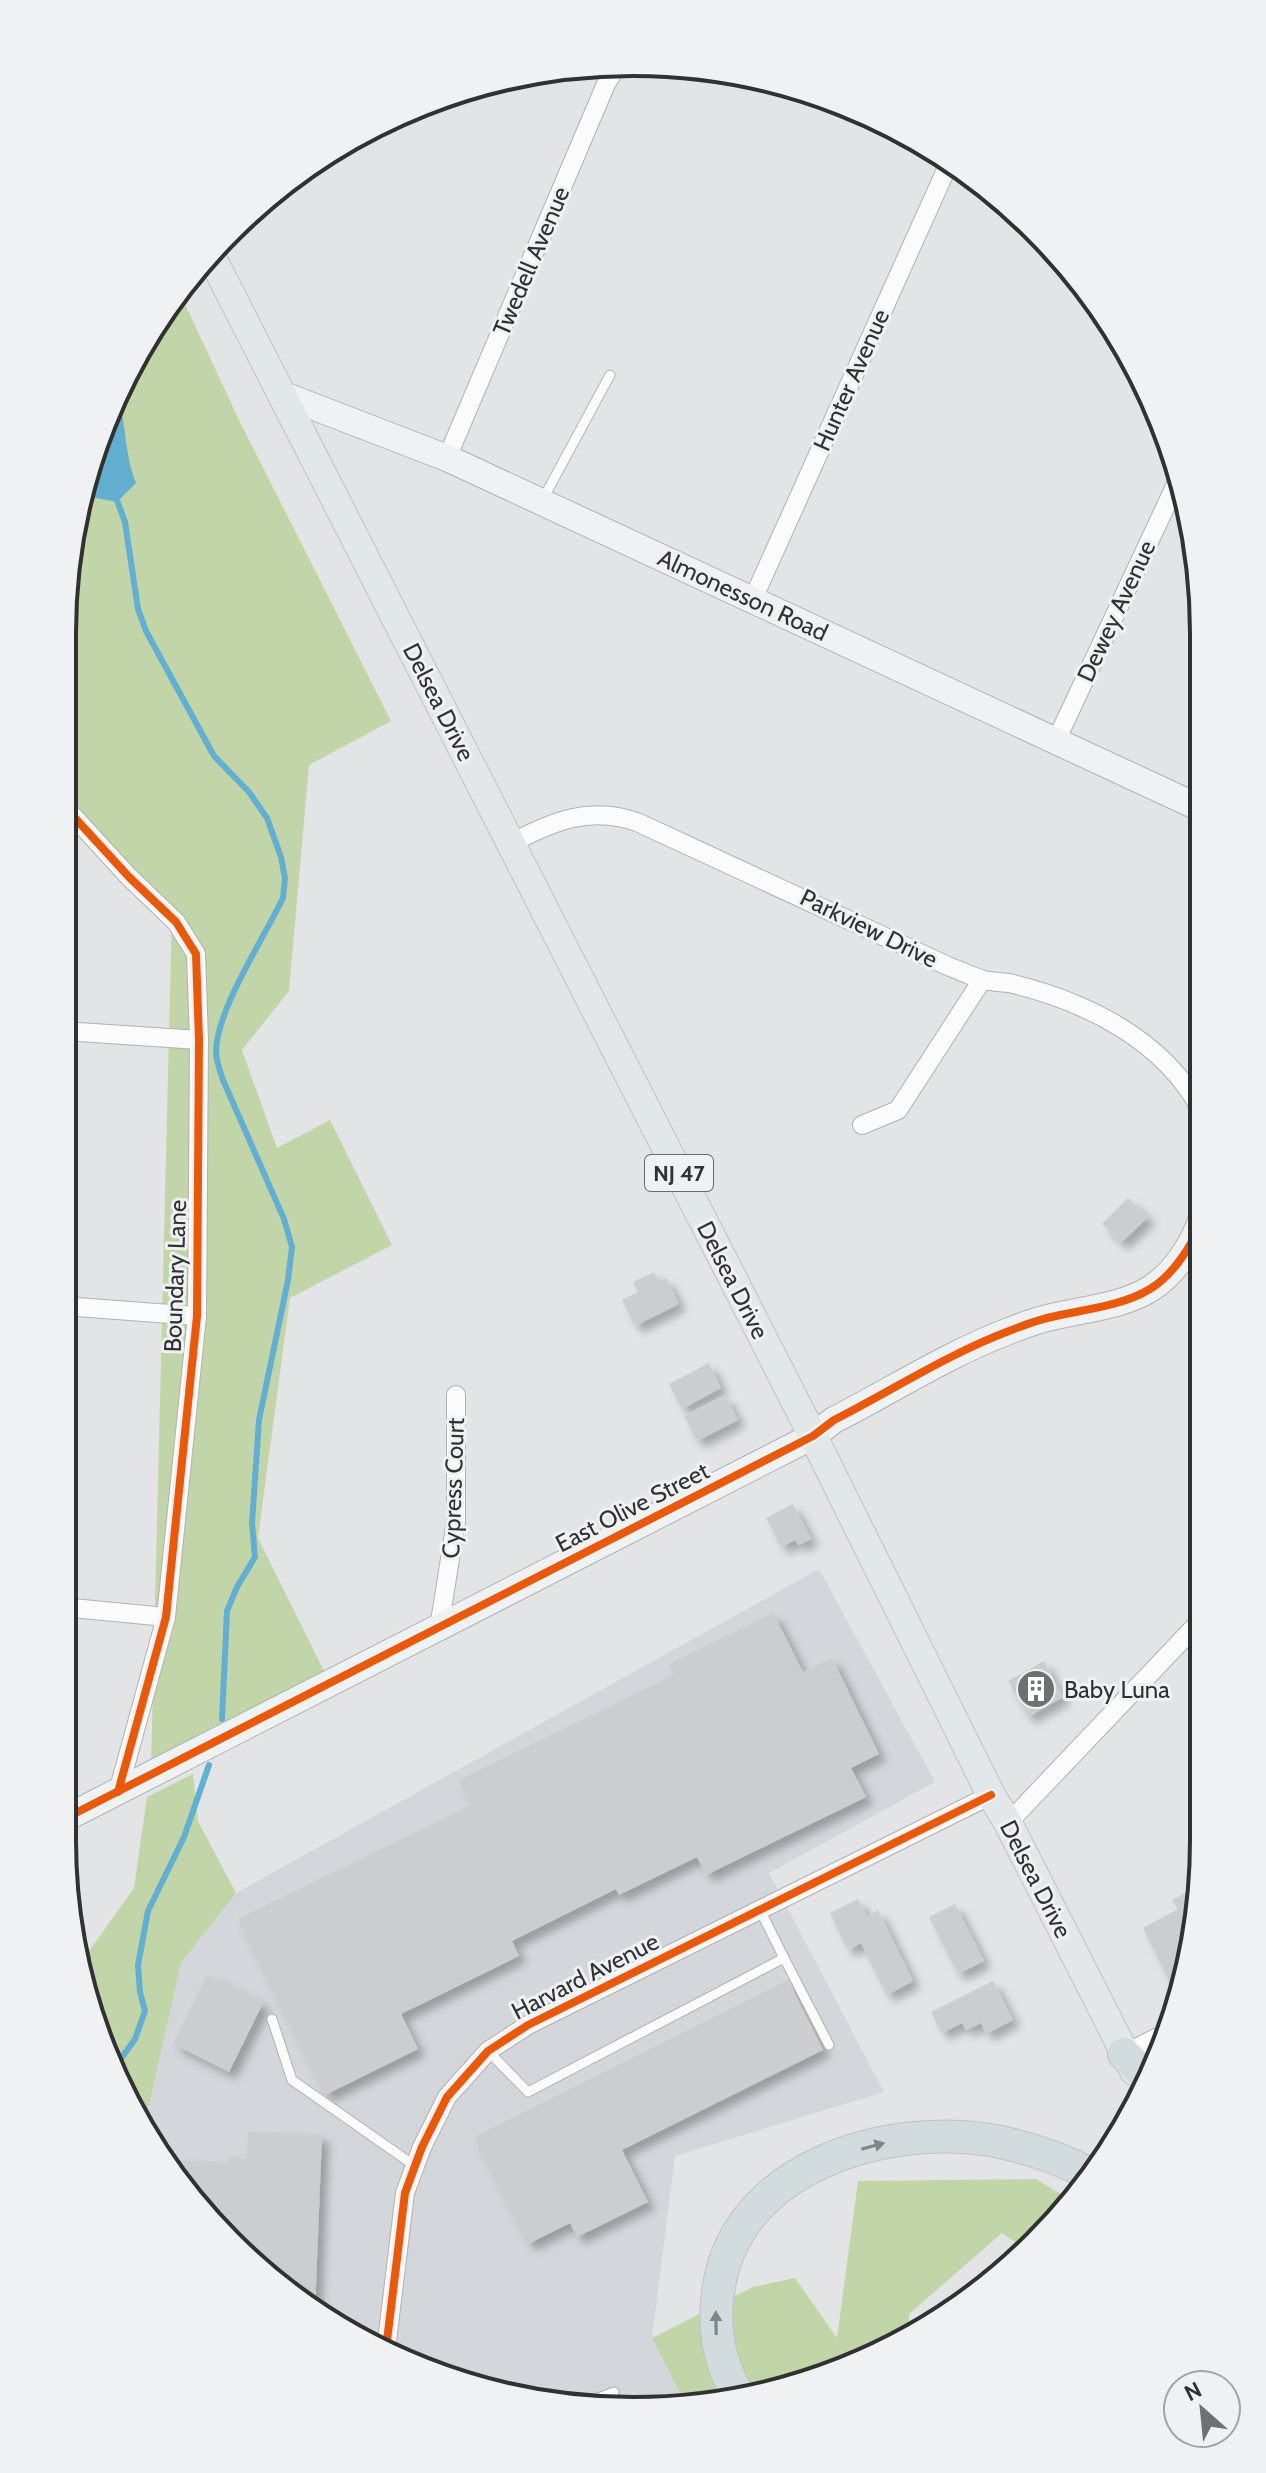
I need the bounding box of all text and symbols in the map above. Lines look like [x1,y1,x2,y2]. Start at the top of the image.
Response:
street label: Twedell Avenue [487,182,575,340]
street label: Hunter Avenue [807,305,895,455]
street label: Dewey Avenue [1071,536,1161,686]
street label: Almonesson Road [653,543,833,647]
street label: Delsea Drive [397,638,481,766]
street label: Parkview Drive [796,882,942,974]
road number: NJ 47 [645,1155,713,1191]
street label: Boundary Lane [158,1199,192,1353]
street label: Delsea Drive [691,1216,775,1344]
street label: Cypress Court [436,1417,470,1559]
street label: East Olive Street [550,1456,714,1558]
building icon: Baby Luna [1015,1668,1057,1710]
place label: Baby Luna [1064,1675,1170,1704]
street label: Delsea Drive [994,1815,1078,1943]
street label: Harvard Avenue [507,1927,663,2025]
one-way arrow [861,2140,886,2152]
one-way arrow [710,2310,723,2335]
north arrow [1162,2369,1242,2449]
text: N [1180,2376,1206,2407]

